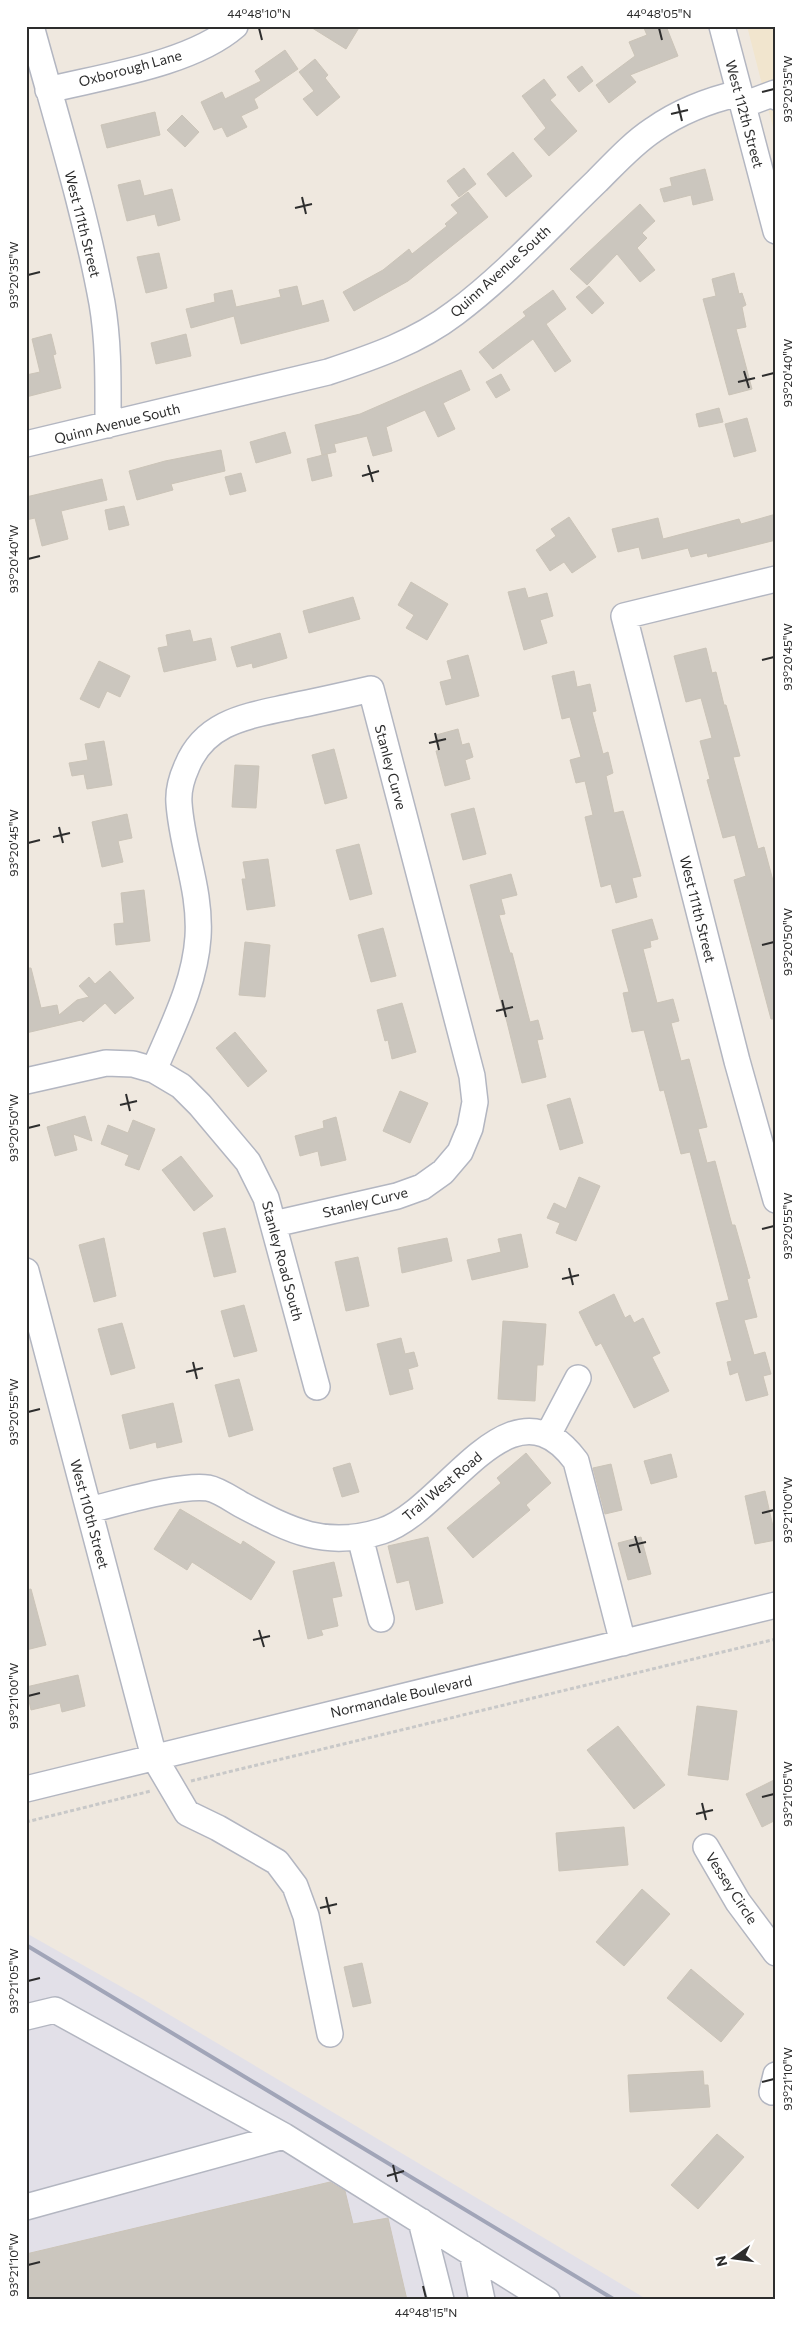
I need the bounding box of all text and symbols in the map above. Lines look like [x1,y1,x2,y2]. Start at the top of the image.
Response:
text: 44°48'10"N [227,6,291,20]
text: 44°48'05"N [626,6,692,20]
street label: Oxborough Lane [77,46,183,90]
text: 93°20'35"W [780,55,794,123]
street label: West 112th Street [722,58,768,170]
street label: West 111th Street [62,169,105,279]
street label: Quinn Avenue South [446,221,554,321]
text: 93°20'35"W [6,241,20,309]
text: 93°20'40"W [780,339,794,407]
street label: Quinn Avenue South [52,399,182,447]
text: 93°20'40"W [6,525,20,593]
text: 93°20'45"W [780,623,794,691]
street label: Stanley Curve [372,723,410,811]
text: 93°20'45"W [6,809,20,877]
street label: West 111th Street [677,854,720,964]
text: 93°20'50"W [780,908,794,976]
text: 93°20'50"W [6,1094,20,1162]
street label: Stanley Curve [321,1183,409,1221]
text: 93°20'55"W [780,1192,794,1260]
street label: Stanley Road South [259,1199,307,1323]
text: 93°20'55"W [6,1378,20,1446]
street label: Trail West Road [399,1448,485,1524]
street label: West 110th Street [67,1457,113,1571]
text: 93°21'00"W [780,1477,794,1543]
text: 93°21'00"W [6,1663,20,1729]
street label: Normandale Boulevard [328,1671,474,1721]
text: 93°21'05"W [780,1761,794,1827]
street label: Vessey Circle [702,1849,762,1927]
text: 93°21'05"W [6,1948,20,2014]
text: 93°21'10"W [780,2047,794,2111]
text: 93°21'10"W [6,2233,20,2297]
north arrow [710,2234,760,2284]
text: N [711,2254,730,2268]
text: 44°48'15"N [395,2305,457,2319]

